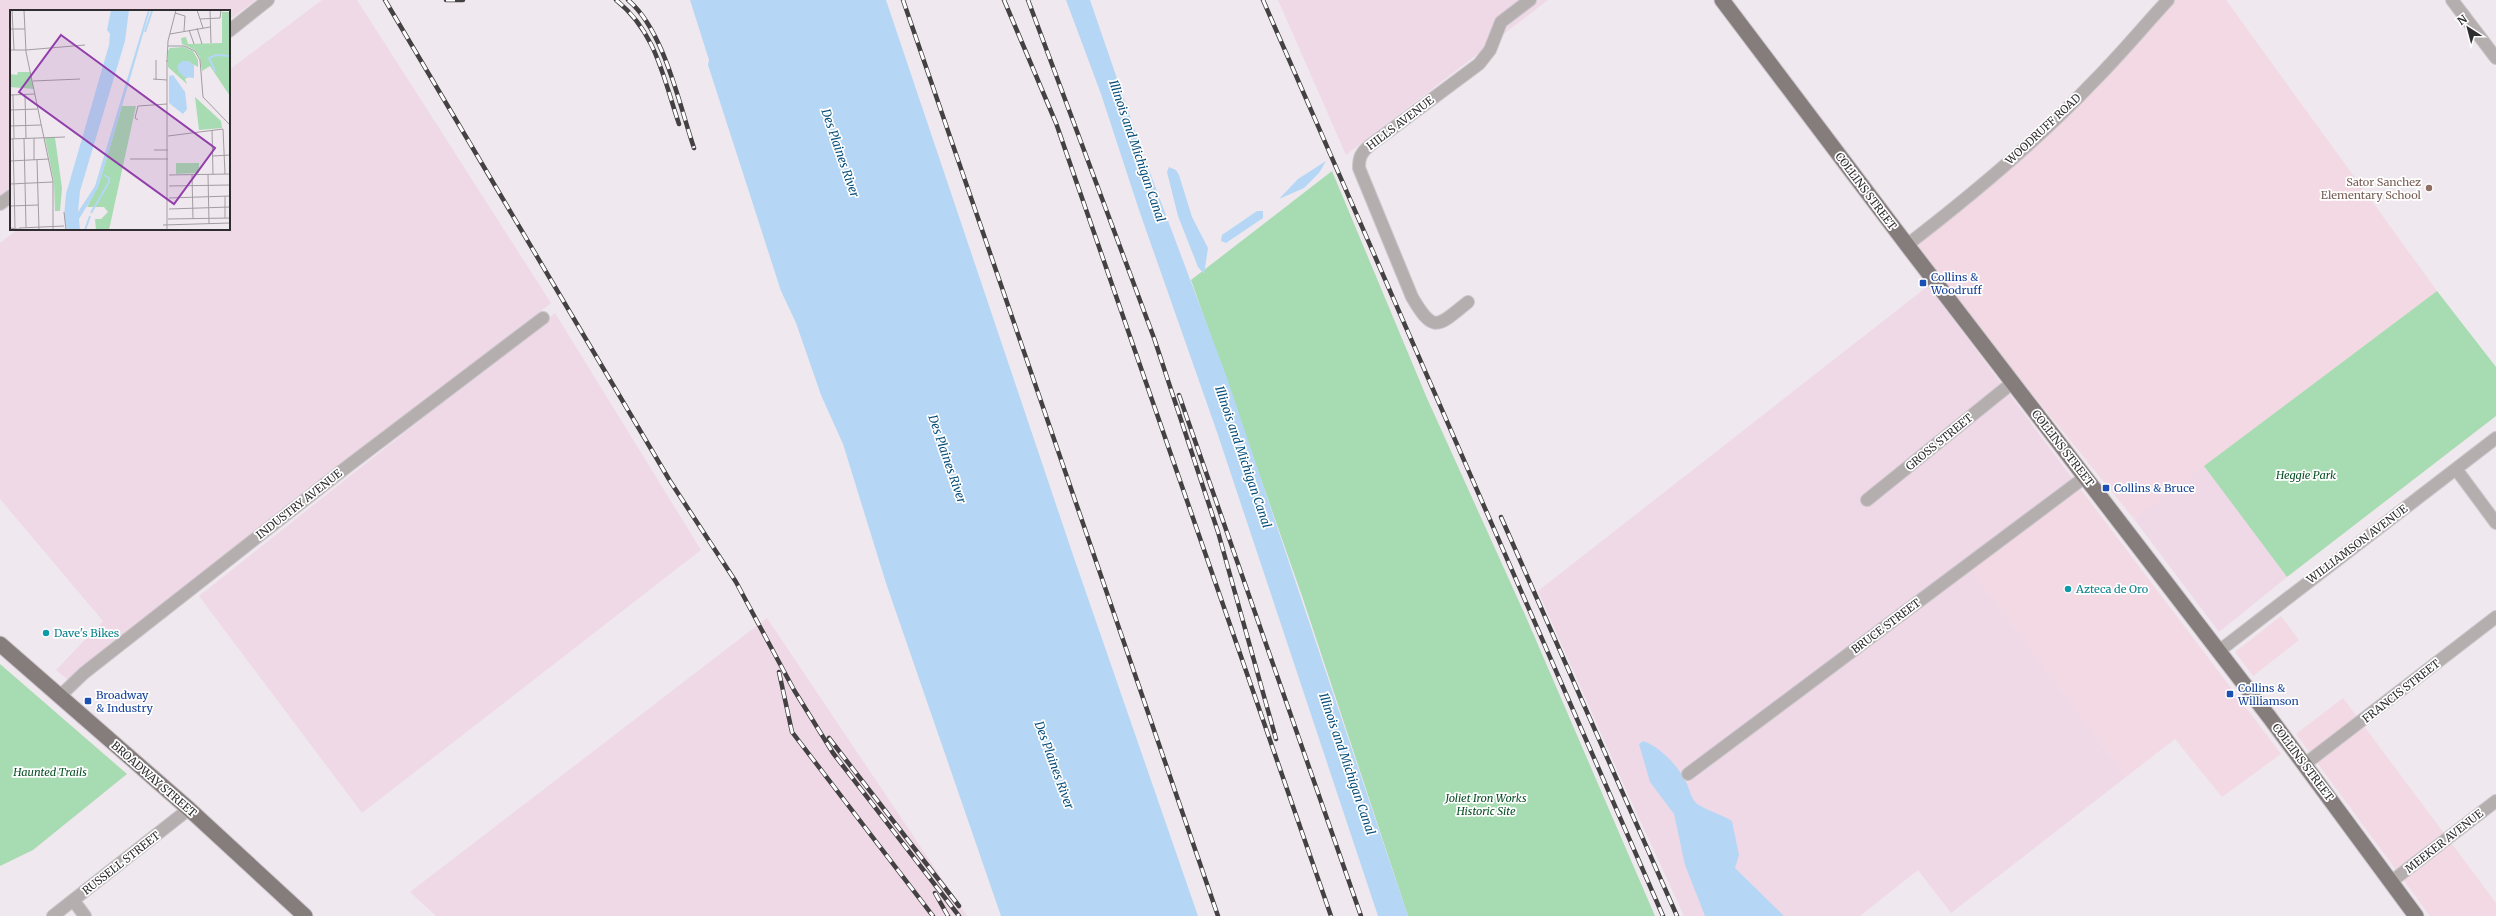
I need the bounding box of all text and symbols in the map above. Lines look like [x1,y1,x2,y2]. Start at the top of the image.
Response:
north arrow [2448,8,2488,48]
inset map [10,10,230,230]
text: N [2454,12,2470,28]
water label: Illinois and Michigan Canal [1106,78,1169,224]
street label: WOODRUFF ROAD [2002,91,2084,168]
street label: HILLS AVENUE [1364,93,1436,153]
water label: Des Plaines River [818,106,863,200]
street label: COLLINS STREET [1832,150,1900,233]
place label: Sator Sanchez Elementary School [2321,175,2422,202]
marker: Sator Sanchez Elementary School [2424,183,2434,193]
place label: Collins & Woodruff [1930,270,1983,297]
marker: Collins & Woodruff [1918,278,1928,288]
water label: Illinois and Michigan Canal [1212,384,1275,530]
street label: COLLINS STREET [2029,407,2097,489]
street label: GROSS STREET [1903,411,1976,473]
water label: Des Plaines River [925,412,970,506]
street label: INDUSTRY AVENUE [253,466,345,542]
park label: Heggie Park [2275,468,2336,482]
place label: Collins & Bruce [2114,481,2195,495]
marker: Collins & Bruce [2101,483,2111,493]
street label: WILLIAMSON AVENUE [2303,502,2410,587]
place label: Azteca de Oro [2075,582,2149,596]
marker: Azteca de Oro [2063,584,2073,594]
street label: BRUCE STREET [1849,595,1924,657]
place label: Dave's Bikes [54,626,119,640]
marker: Dave's Bikes [41,628,51,638]
street label: FRANCIS STREET [2359,656,2443,726]
place label: Collins & Williamson [2237,681,2299,708]
place label: Broadway & Industry [96,688,154,715]
marker: Collins & Williamson [2225,689,2235,699]
water label: Illinois and Michigan Canal [1316,691,1379,837]
marker: Broadway & Industry [83,696,93,706]
water label: Des Plaines River [1031,718,1078,812]
street label: COLLINS STREET [2269,721,2337,804]
street label: BROADWAY STREET [108,738,200,820]
park label: Haunted Trails [12,765,87,779]
park label: Joliet Iron Works Historic Site [1444,791,1527,818]
street label: MEEKER AVENUE [2402,806,2486,876]
street label: RUSSELL STREET [79,828,163,898]

